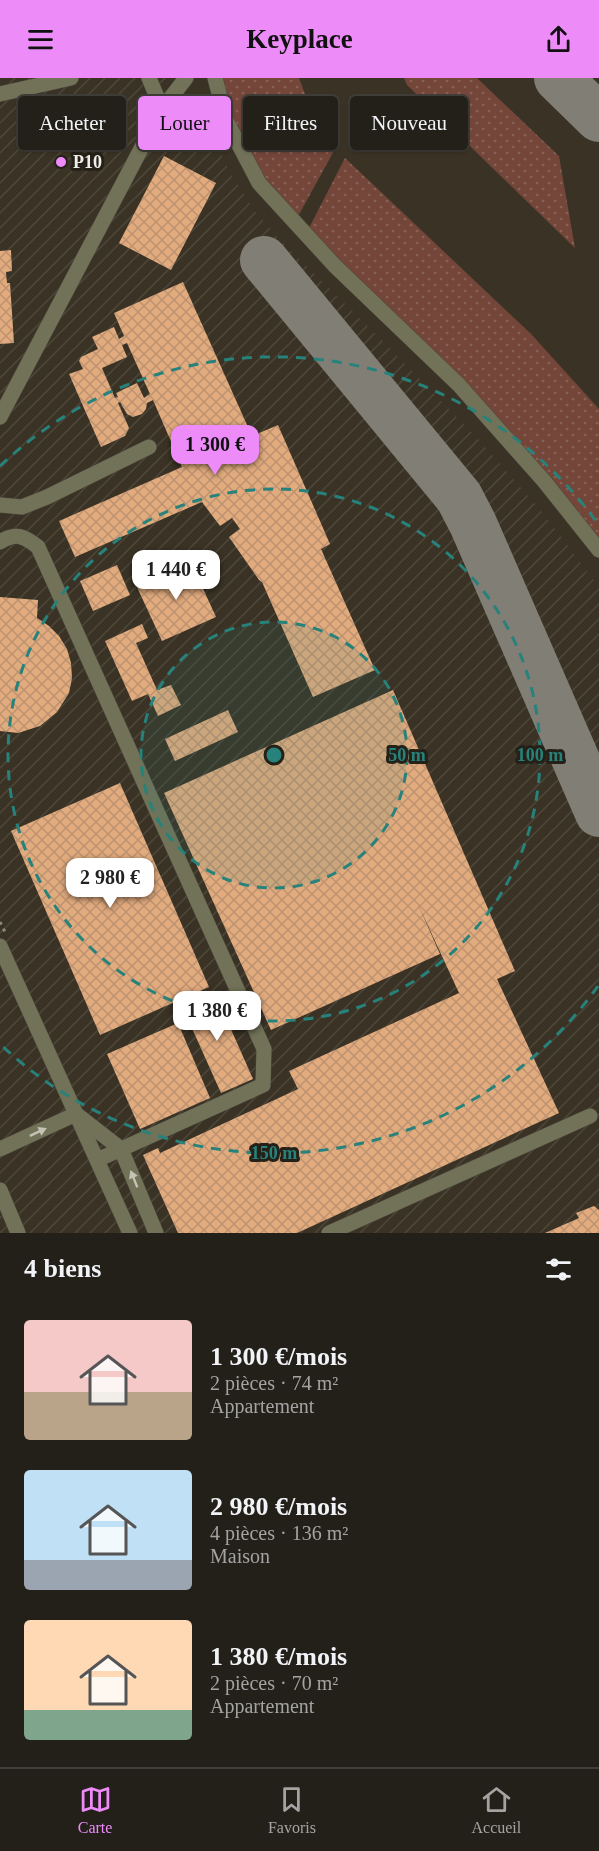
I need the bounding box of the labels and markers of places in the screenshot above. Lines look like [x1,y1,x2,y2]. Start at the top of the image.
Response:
place label: P10 [73,152,102,172]
marker: P10 [54,155,68,169]
pin: 1 300 € [160,425,270,476]
pin: 1 440 € [121,550,231,601]
centre of rings [264,745,284,765]
pin: 2 980 € [55,858,165,909]
pin: 1 380 € [162,991,272,1042]

